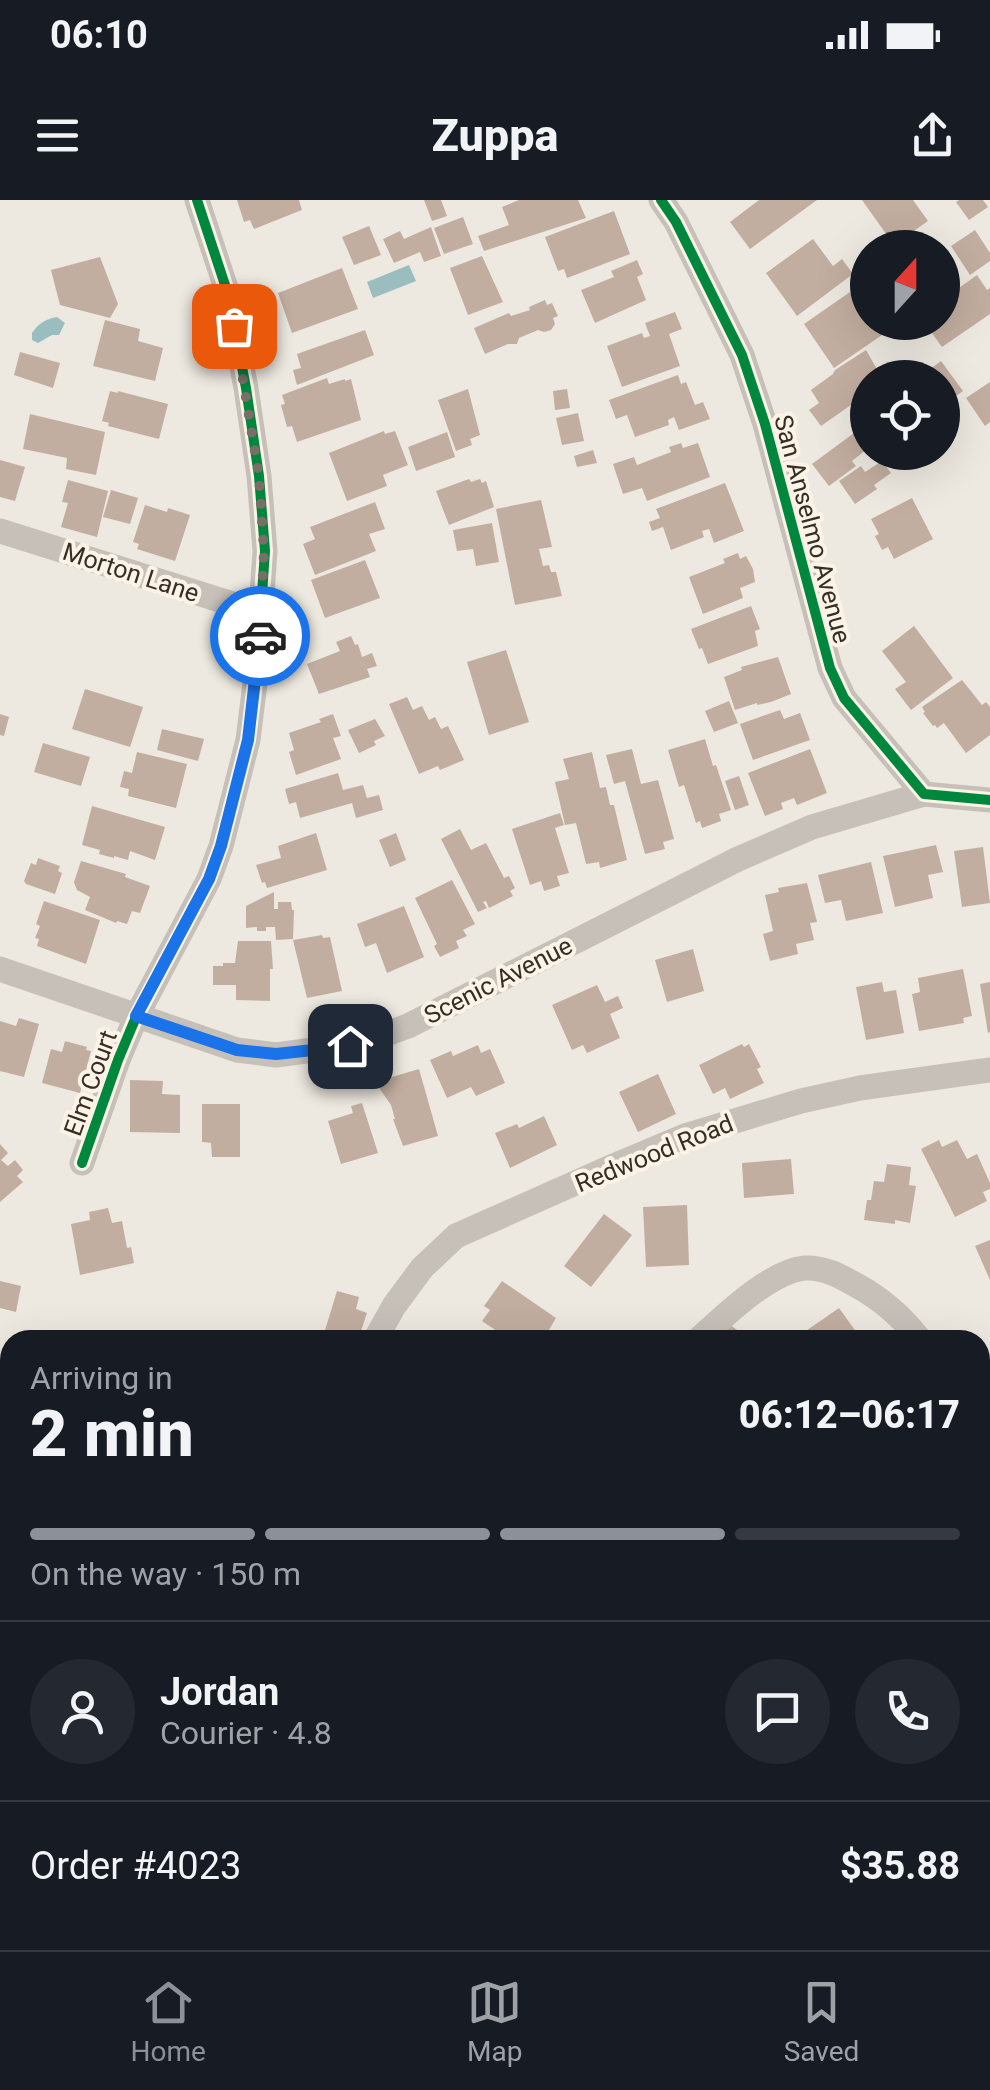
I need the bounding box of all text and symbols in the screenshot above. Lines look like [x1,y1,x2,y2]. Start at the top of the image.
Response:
text: 06:10 [50,13,148,57]
icon: menu [30,108,85,163]
icon: share [905,108,960,163]
text: Zuppa [432,109,558,162]
north arrow [850,230,960,340]
map controls [850,230,960,470]
pin [192,284,277,369]
icon: bag [207,299,262,354]
button: locate [850,360,960,470]
street label: San Anselmo Avenue [768,412,857,646]
street label: Morton Lane [59,537,203,608]
courier [210,586,310,686]
icon: car [233,609,288,664]
street label: Scenic Avenue [419,931,577,1030]
pin [308,1004,393,1089]
icon: home [323,1019,378,1074]
street label: Elm Court [58,1027,123,1140]
street label: Redwood Road [571,1109,737,1198]
text: Arriving in [30,1359,173,1397]
text: 06:12–06:17 [739,1393,960,1437]
text: 2 min [30,1396,194,1472]
text: On the way · 150 m [30,1555,301,1593]
button: person [30,1659,135,1764]
button: chat [725,1659,830,1764]
button: phone [855,1659,960,1764]
text: Jordan [160,1670,279,1714]
text: Courier · 4.8 [160,1714,332,1752]
text: Order #4023 [30,1844,241,1888]
text: $35.88 [840,1844,960,1888]
tab: Home [131,1975,206,2068]
tab: Map [467,1975,523,2068]
tab: Saved [784,1975,859,2068]

